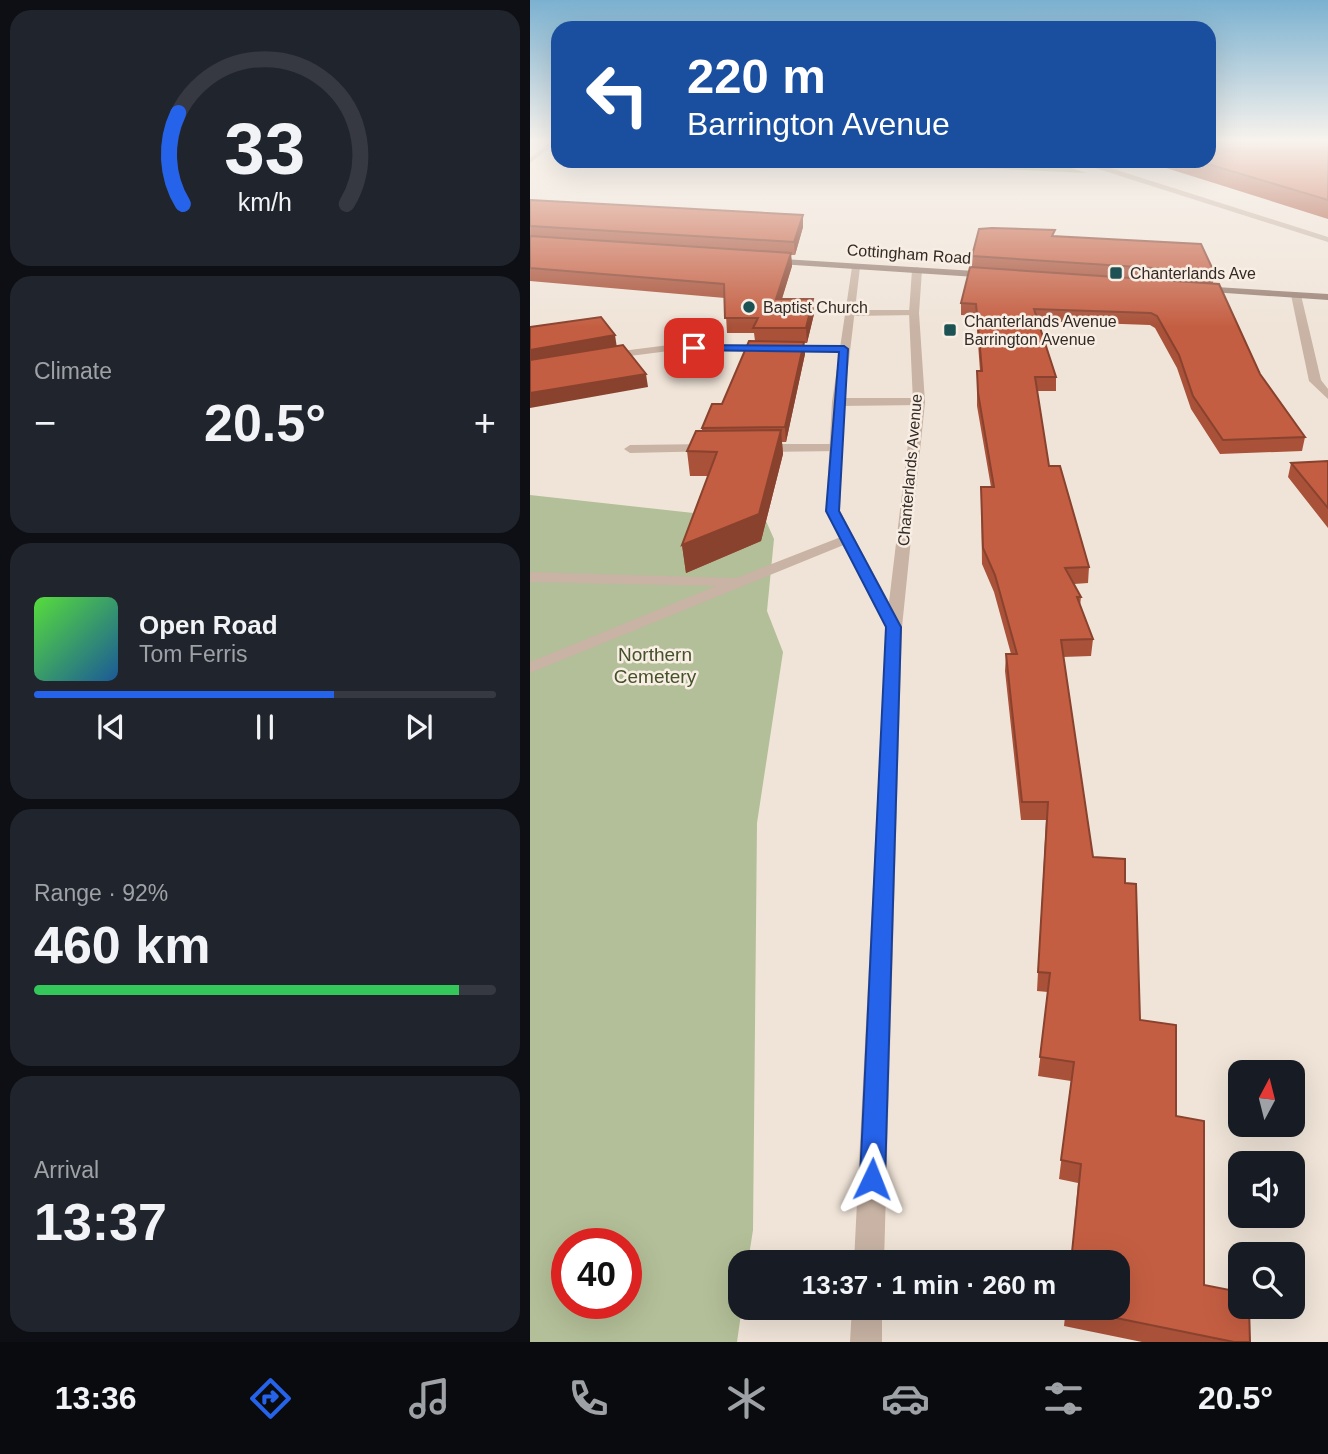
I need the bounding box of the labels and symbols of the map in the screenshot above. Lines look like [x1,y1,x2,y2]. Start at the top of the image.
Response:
street label: Cottingham Road [846,241,972,267]
marker: Chanterlands Ave [1108,265,1124,281]
place label: Chanterlands Ave [1130,265,1256,282]
marker: Baptist Church [741,299,757,315]
place label: Baptist Church [763,299,868,316]
place label: Chanterlands Avenue Barrington Avenue [964,313,1117,348]
pin [664,318,724,378]
marker: Chanterlands Avenue Barrington Avenue [942,322,958,338]
street label: Chanterlands Avenue [895,393,925,547]
park label: Northern Cemetery [614,644,697,687]
north arrow [1228,1060,1305,1138]
position arrow [835,1142,909,1216]
speed limit sign: 40 [551,1228,642,1319]

